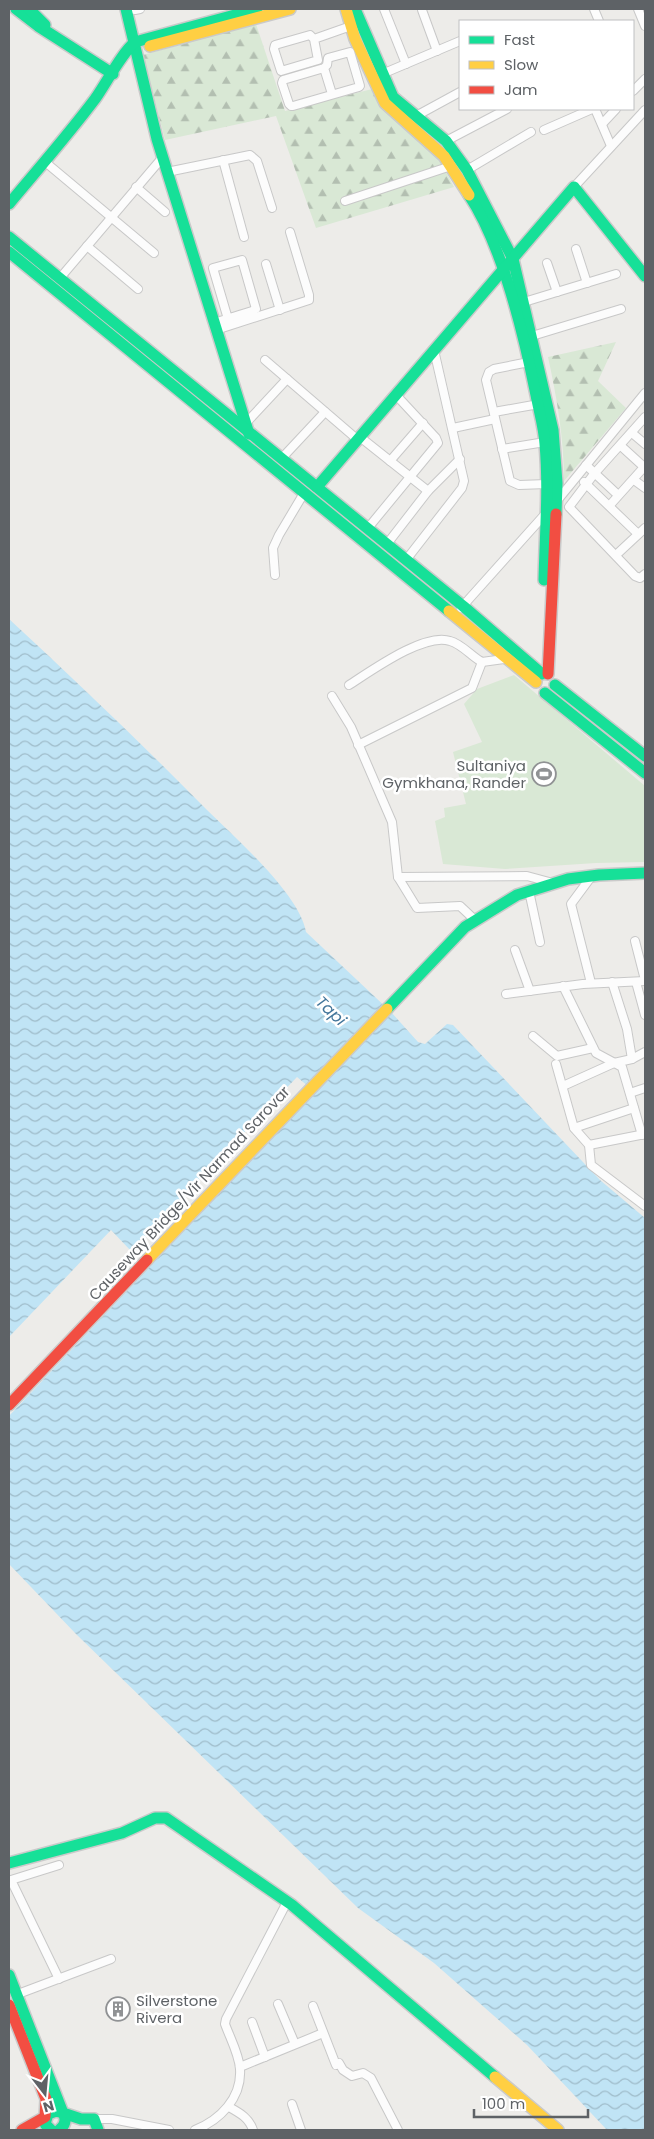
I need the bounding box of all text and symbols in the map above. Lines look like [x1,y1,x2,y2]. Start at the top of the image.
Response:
legend [459,20,634,110]
text: Fast [504,29,535,50]
text: Slow [504,54,539,75]
text: Jam [504,79,538,100]
place label: Sultaniya Gymkhana, Rander [382,755,526,793]
sports icon: Sultaniya Gymkhana, Rander [531,761,557,787]
water label: Tapi [311,991,352,1032]
street label: Causeway Bridge/Vir Narmad Sarovar [84,1081,295,1305]
place label: Silverstone Rivera [136,1990,217,2028]
building icon: Silverstone Rivera [105,1996,131,2022]
north arrow [20,2069,70,2119]
scale bar [474,2086,588,2118]
text: 100 m [482,2093,525,2114]
text: N [41,2095,56,2118]

